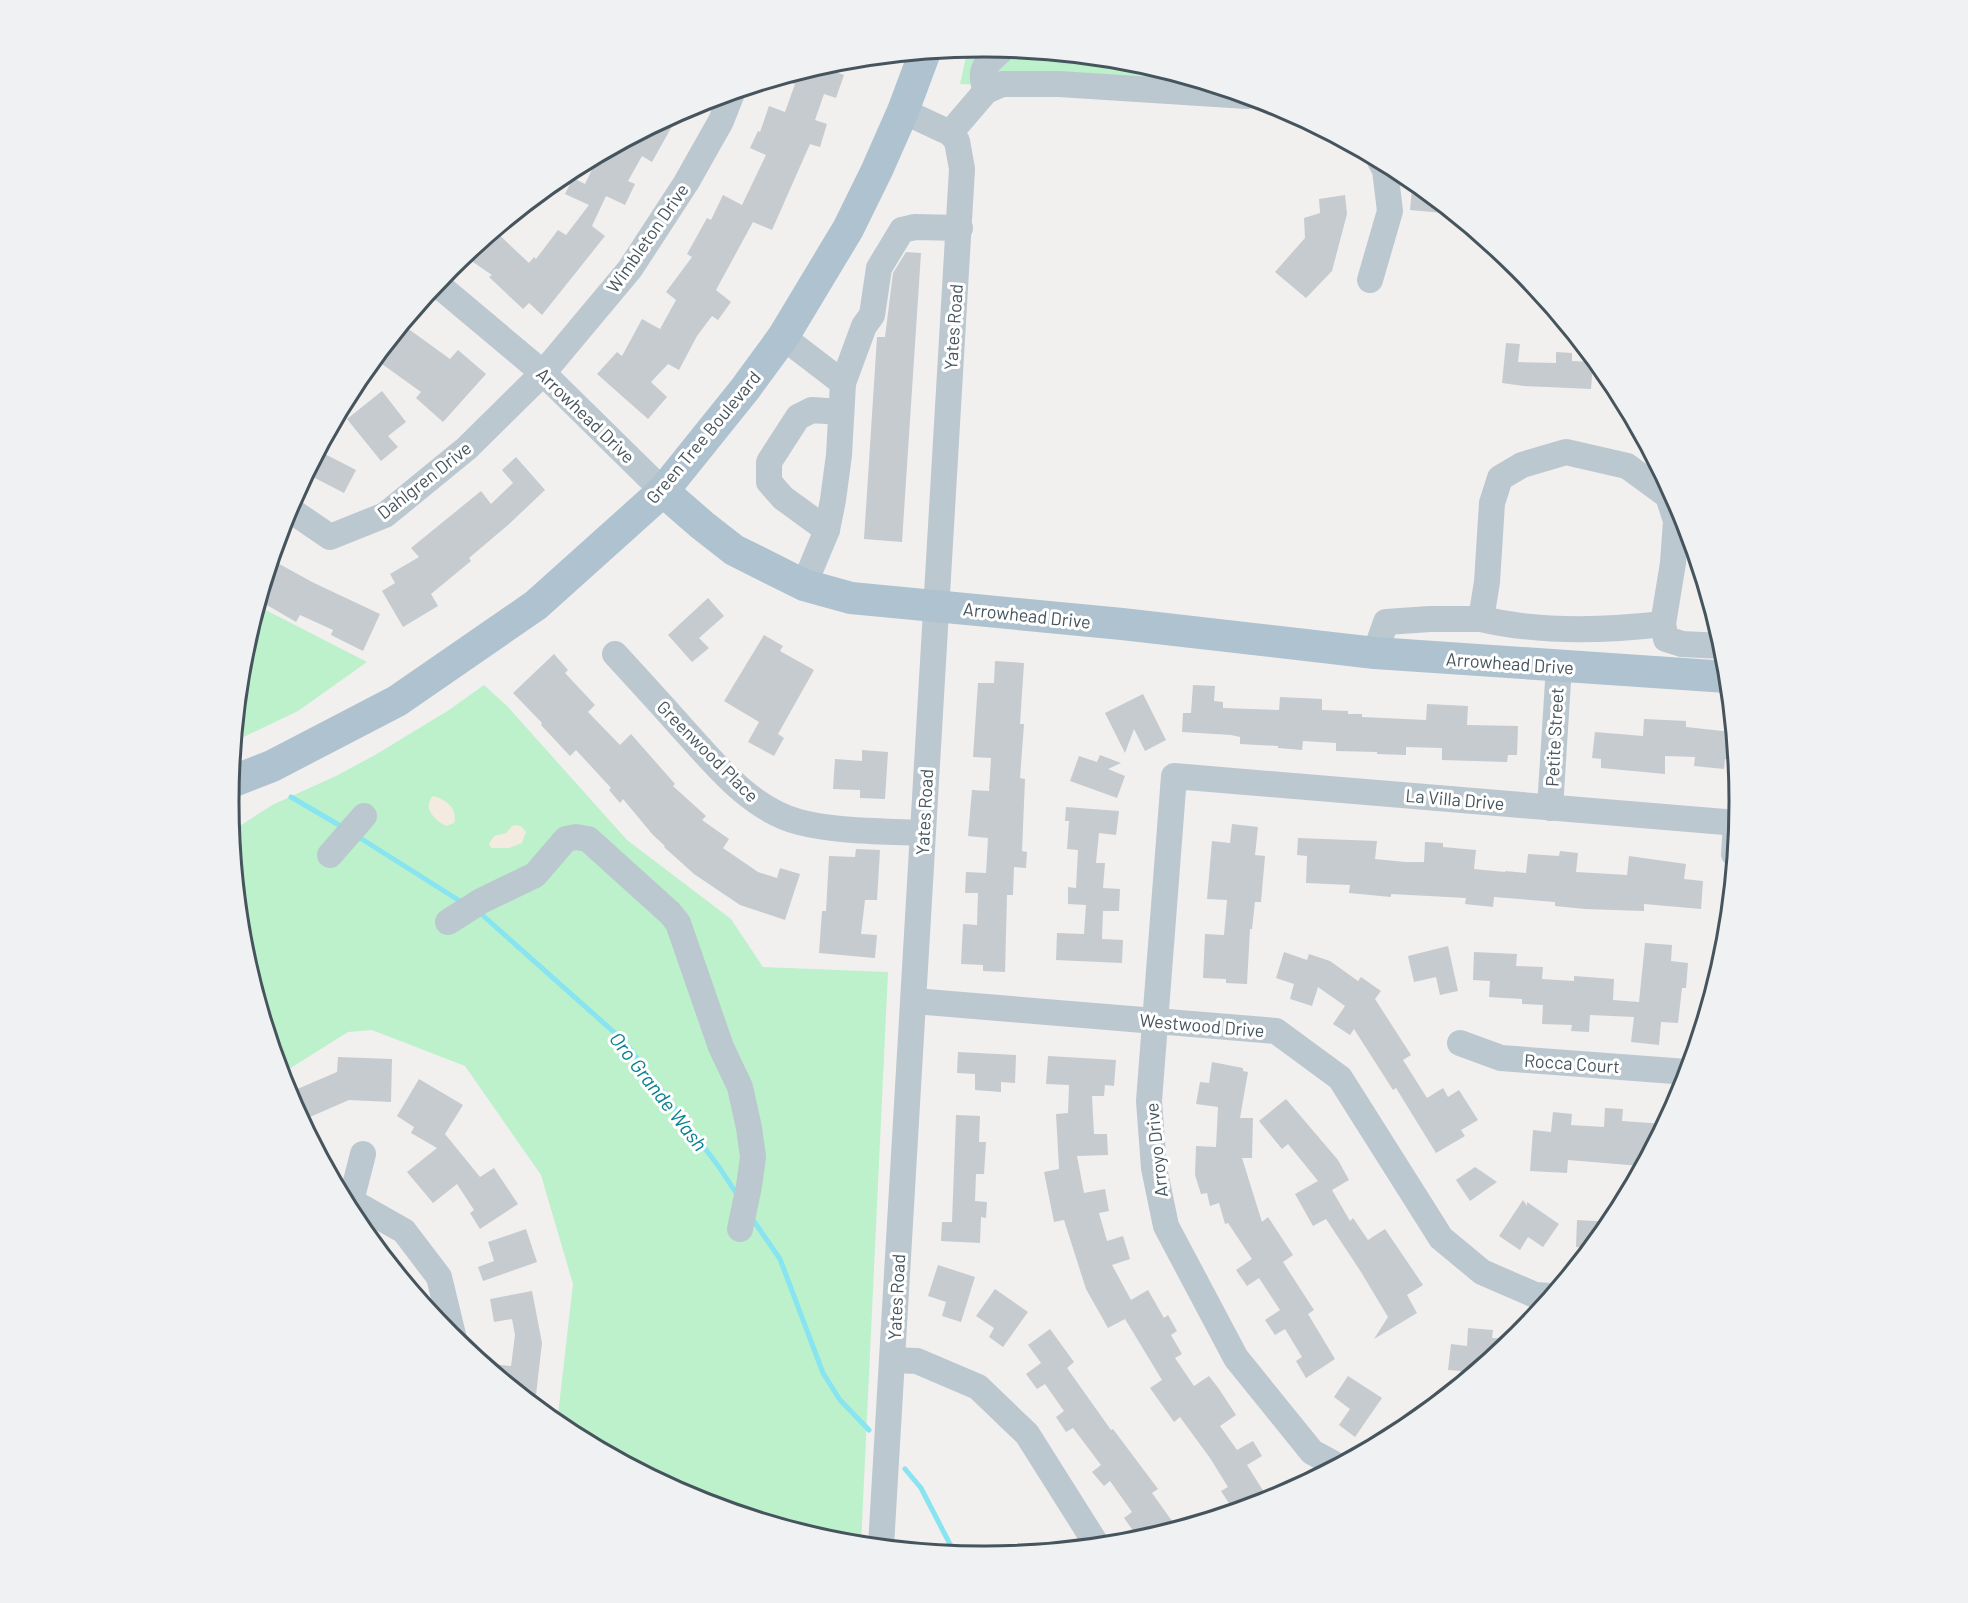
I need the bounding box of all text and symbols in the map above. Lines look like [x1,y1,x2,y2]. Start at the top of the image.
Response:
street label: Wimbleton Drive [601,179,693,297]
street label: Yates Road [939,283,967,371]
street label: Arrowhead Drive [532,363,640,467]
street label: Green Tree Boulevard [641,366,765,508]
street label: Dahlgren Drive [373,436,475,524]
street label: Arrowhead Drive [962,597,1092,633]
street label: Arrowhead Drive [1445,648,1575,678]
street label: Petite Street [1540,687,1568,787]
street label: Greenwood Place [653,696,763,806]
street label: Yates Road [911,768,937,856]
street label: La Villa Drive [1405,784,1505,814]
street label: Westwood Drive [1139,1009,1265,1041]
water label: Oro Grande Wash [605,1027,713,1155]
street label: Rocca Court [1523,1049,1621,1077]
street label: Arroyo Drive [1140,1102,1172,1198]
street label: Yates Road [883,1253,909,1341]

